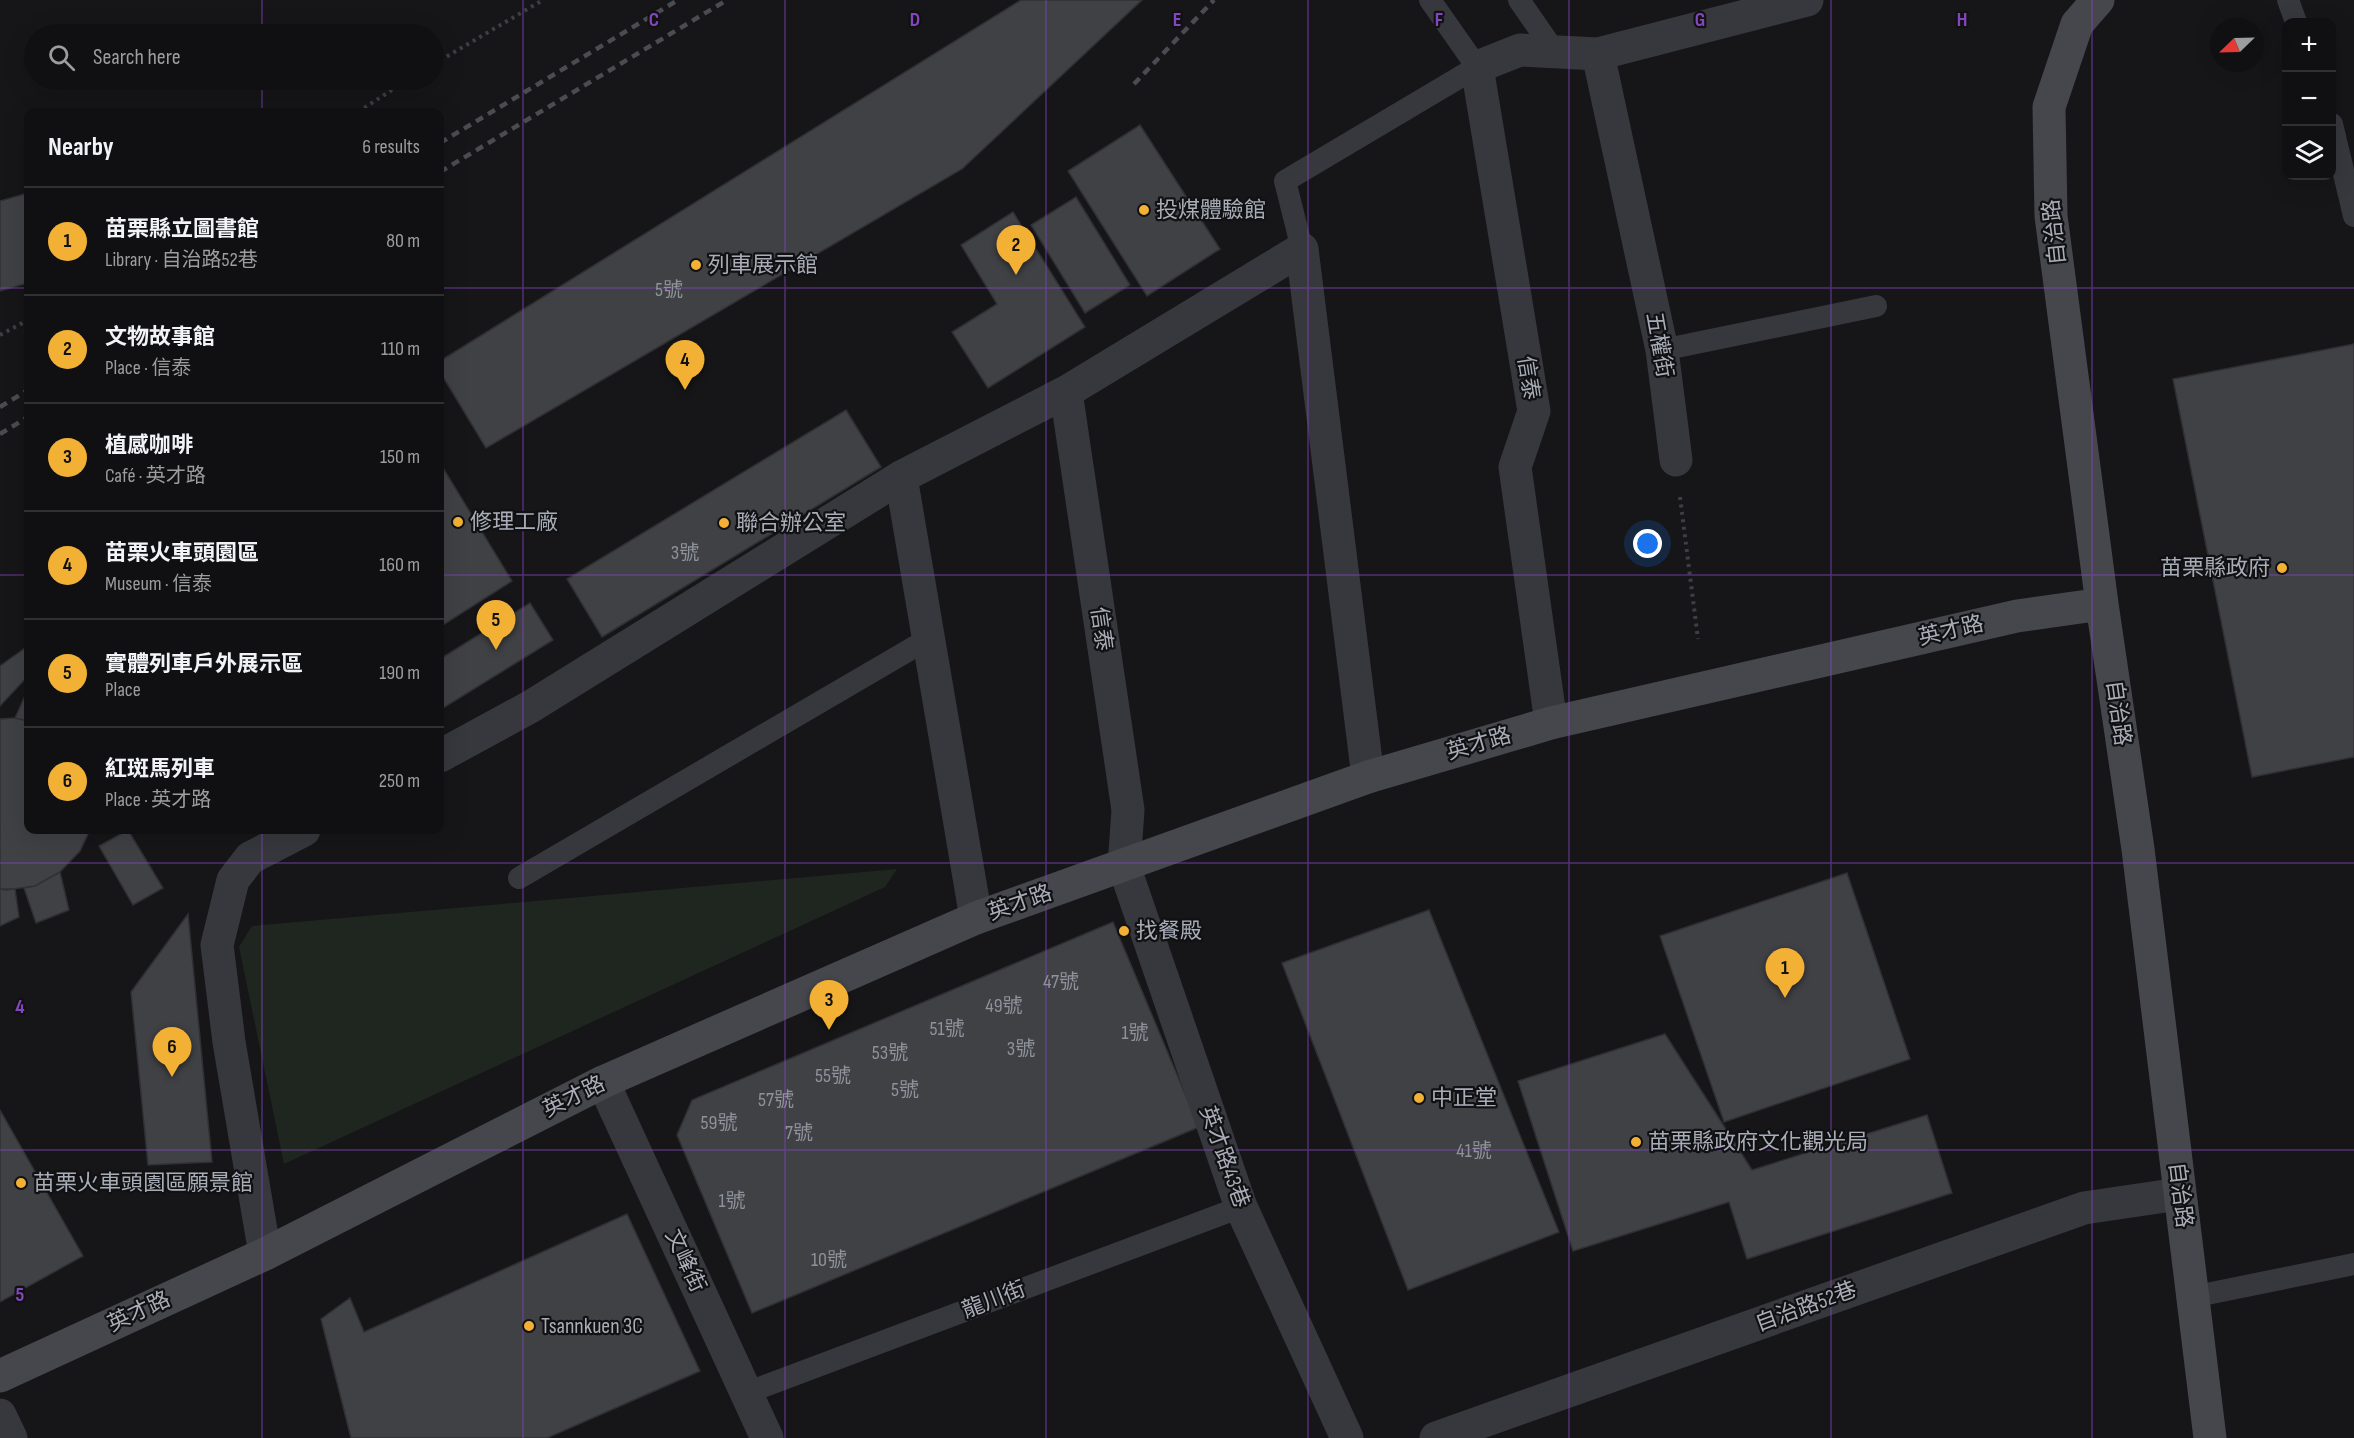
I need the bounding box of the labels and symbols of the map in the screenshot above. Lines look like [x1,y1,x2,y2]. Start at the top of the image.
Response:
text: C [649,8,659,32]
text: D [910,8,920,32]
text: E [1173,8,1181,32]
text: F [1435,8,1443,32]
text: G [1695,8,1705,32]
text: H [1957,8,1967,32]
north arrow [2210,18,2264,72]
place label: 投煤體驗館 [1156,197,1266,224]
street label: 自治路 [2038,198,2072,266]
marker: 投煤體驗館 [1137,203,1151,217]
pin: 2 [996,226,1036,275]
place label: 列車展示館 [708,252,818,279]
marker: 列車展示館 [689,258,703,272]
house number: 5號 [655,278,683,302]
street label: 五權街 [1640,310,1678,380]
pin: 4 [666,340,704,390]
street label: 信泰 [1511,354,1545,402]
place label: 修理工廠 [470,509,558,536]
place label: 聯合辦公室 [736,510,846,537]
marker: 修理工廠 [451,515,465,529]
marker: 聯合辦公室 [717,516,731,530]
your location [1633,529,1662,558]
house number: 3號 [671,541,699,565]
place label: 苗栗縣政府 [2160,555,2270,582]
marker: 苗栗縣政府 [2275,561,2289,575]
pin: 5 [476,600,516,650]
street label: 信泰 [1085,605,1117,653]
street label: 英才路 [1916,610,1986,652]
street label: 自治路 [2100,678,2136,748]
street label: 英才路 [1444,722,1514,766]
street label: 英才路 [984,879,1056,927]
place label: 找餐殿 [1136,918,1202,945]
marker: 找餐殿 [1117,924,1131,938]
pin: 1 [1766,948,1804,998]
house number: 47號 [1043,970,1079,994]
pin: 3 [810,980,848,1030]
house number: 49號 [985,994,1023,1018]
text: 4 [15,995,25,1019]
house number: 51號 [929,1017,965,1041]
house number: 1號 [1122,1021,1149,1045]
pin: 6 [152,1028,192,1077]
house number: 3號 [1007,1037,1035,1061]
house number: 53號 [872,1041,908,1065]
house number: 55號 [815,1064,851,1088]
street label: 英才路 [538,1070,610,1124]
house number: 5號 [891,1078,919,1102]
place label: 中正堂 [1431,1085,1497,1112]
house number: 57號 [758,1088,794,1112]
marker: 中正堂 [1412,1091,1426,1105]
street label: 英才路43巷 [1193,1102,1255,1212]
house number: 59號 [701,1111,737,1135]
house number: 7號 [785,1121,813,1145]
place label: 苗栗縣政府文化觀光局 [1648,1129,1868,1156]
marker: 苗栗縣政府文化觀光局 [1629,1135,1643,1149]
house number: 41號 [1456,1139,1492,1163]
street label: 自治路 [2163,1161,2197,1229]
place label: 苗栗火車頭園區願景館 [33,1170,253,1197]
marker: 苗栗火車頭園區願景館 [14,1176,28,1190]
house number: 1號 [719,1189,746,1213]
street label: 文峰街 [659,1225,711,1297]
house number: 10號 [811,1248,847,1272]
street label: 龍川街 [958,1276,1030,1324]
street label: 自治路52巷 [1752,1276,1860,1338]
text: 5 [16,1283,25,1307]
street label: 英才路 [103,1286,175,1338]
place label: Tsannkuen 3C [541,1313,643,1340]
marker: Tsannkuen 3C [522,1319,536,1333]

